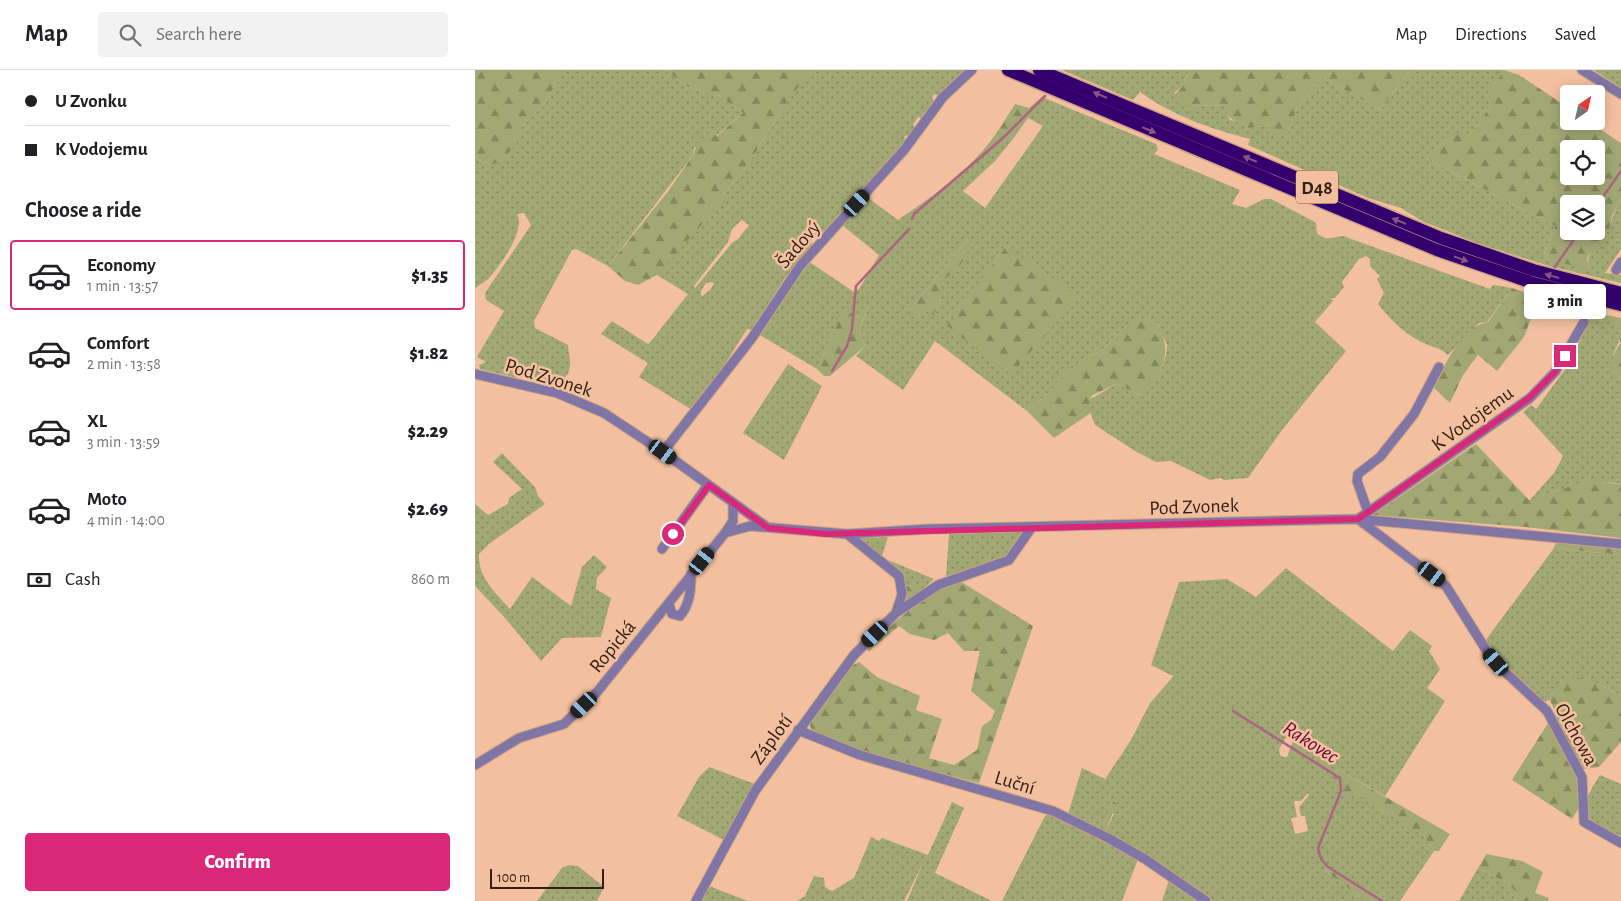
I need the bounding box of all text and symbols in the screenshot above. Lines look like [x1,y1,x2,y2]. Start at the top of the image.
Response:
search box [98,12,448,57]
icon: search [116,21,144,49]
text: Map [25,22,68,46]
text: Search here [156,25,242,44]
text: Map [1396,26,1427,44]
text: Directions [1455,26,1527,44]
text: Saved [1555,26,1596,44]
north arrow [1560,85,1605,130]
map controls [1560,85,1605,240]
one-way arrow [1093,91,1107,99]
text: U Zvonku [55,92,127,111]
one-way arrow [1142,126,1156,134]
text: K Vodojemu [55,140,148,159]
button: locate [1560,140,1605,185]
one-way arrow [1242,154,1257,162]
road number: D48 [1296,170,1338,204]
car [841,187,872,219]
button: layers [1560,195,1605,240]
text: Choose a ride [25,199,141,221]
street label: Šadový [772,216,825,272]
one-way arrow [1392,217,1407,225]
icon: car [27,253,72,298]
one-way arrow [1454,255,1469,263]
text: Economy [87,256,156,275]
text: $1.35 [411,266,448,285]
one-way arrow [1545,271,1560,279]
text: 1 min · 13:57 [87,278,158,294]
callout: 3 min [1524,284,1606,318]
text: 3 min [1547,293,1583,309]
icon: car [27,331,72,376]
text: Comfort [87,334,149,353]
text: $1.82 [409,344,448,363]
route end [1554,345,1576,367]
street label: Pod Zvonek [503,355,594,401]
text: 2 min · 13:58 [87,356,161,372]
street label: K Vodojemu [1428,383,1517,455]
icon: car [27,409,72,454]
text: XL [87,412,107,431]
text: $2.29 [407,422,448,441]
text: 3 min · 13:59 [87,434,160,450]
car [646,437,679,467]
icon: car [27,487,72,532]
text: Moto [87,490,127,509]
street label: Pod Zvonek [1149,495,1239,519]
text: $2.69 [407,500,448,519]
text: 4 min · 14:00 [87,512,165,528]
route start [662,523,684,545]
car [686,545,717,577]
car [1415,559,1448,589]
icon: cash [25,566,53,594]
text: Cash [65,570,101,589]
text: 860 m [411,571,450,587]
street label: Ropická [586,617,640,677]
car [859,618,891,650]
car [1480,646,1511,678]
car [567,689,600,721]
street label: Olchowa [1551,700,1601,769]
street label: Záplotí [747,711,796,768]
water label: Rakovec [1279,717,1343,768]
street label: Luční [992,767,1037,799]
button: Confirm [25,833,450,891]
scale bar [490,866,604,889]
text: 100 m [497,871,530,885]

